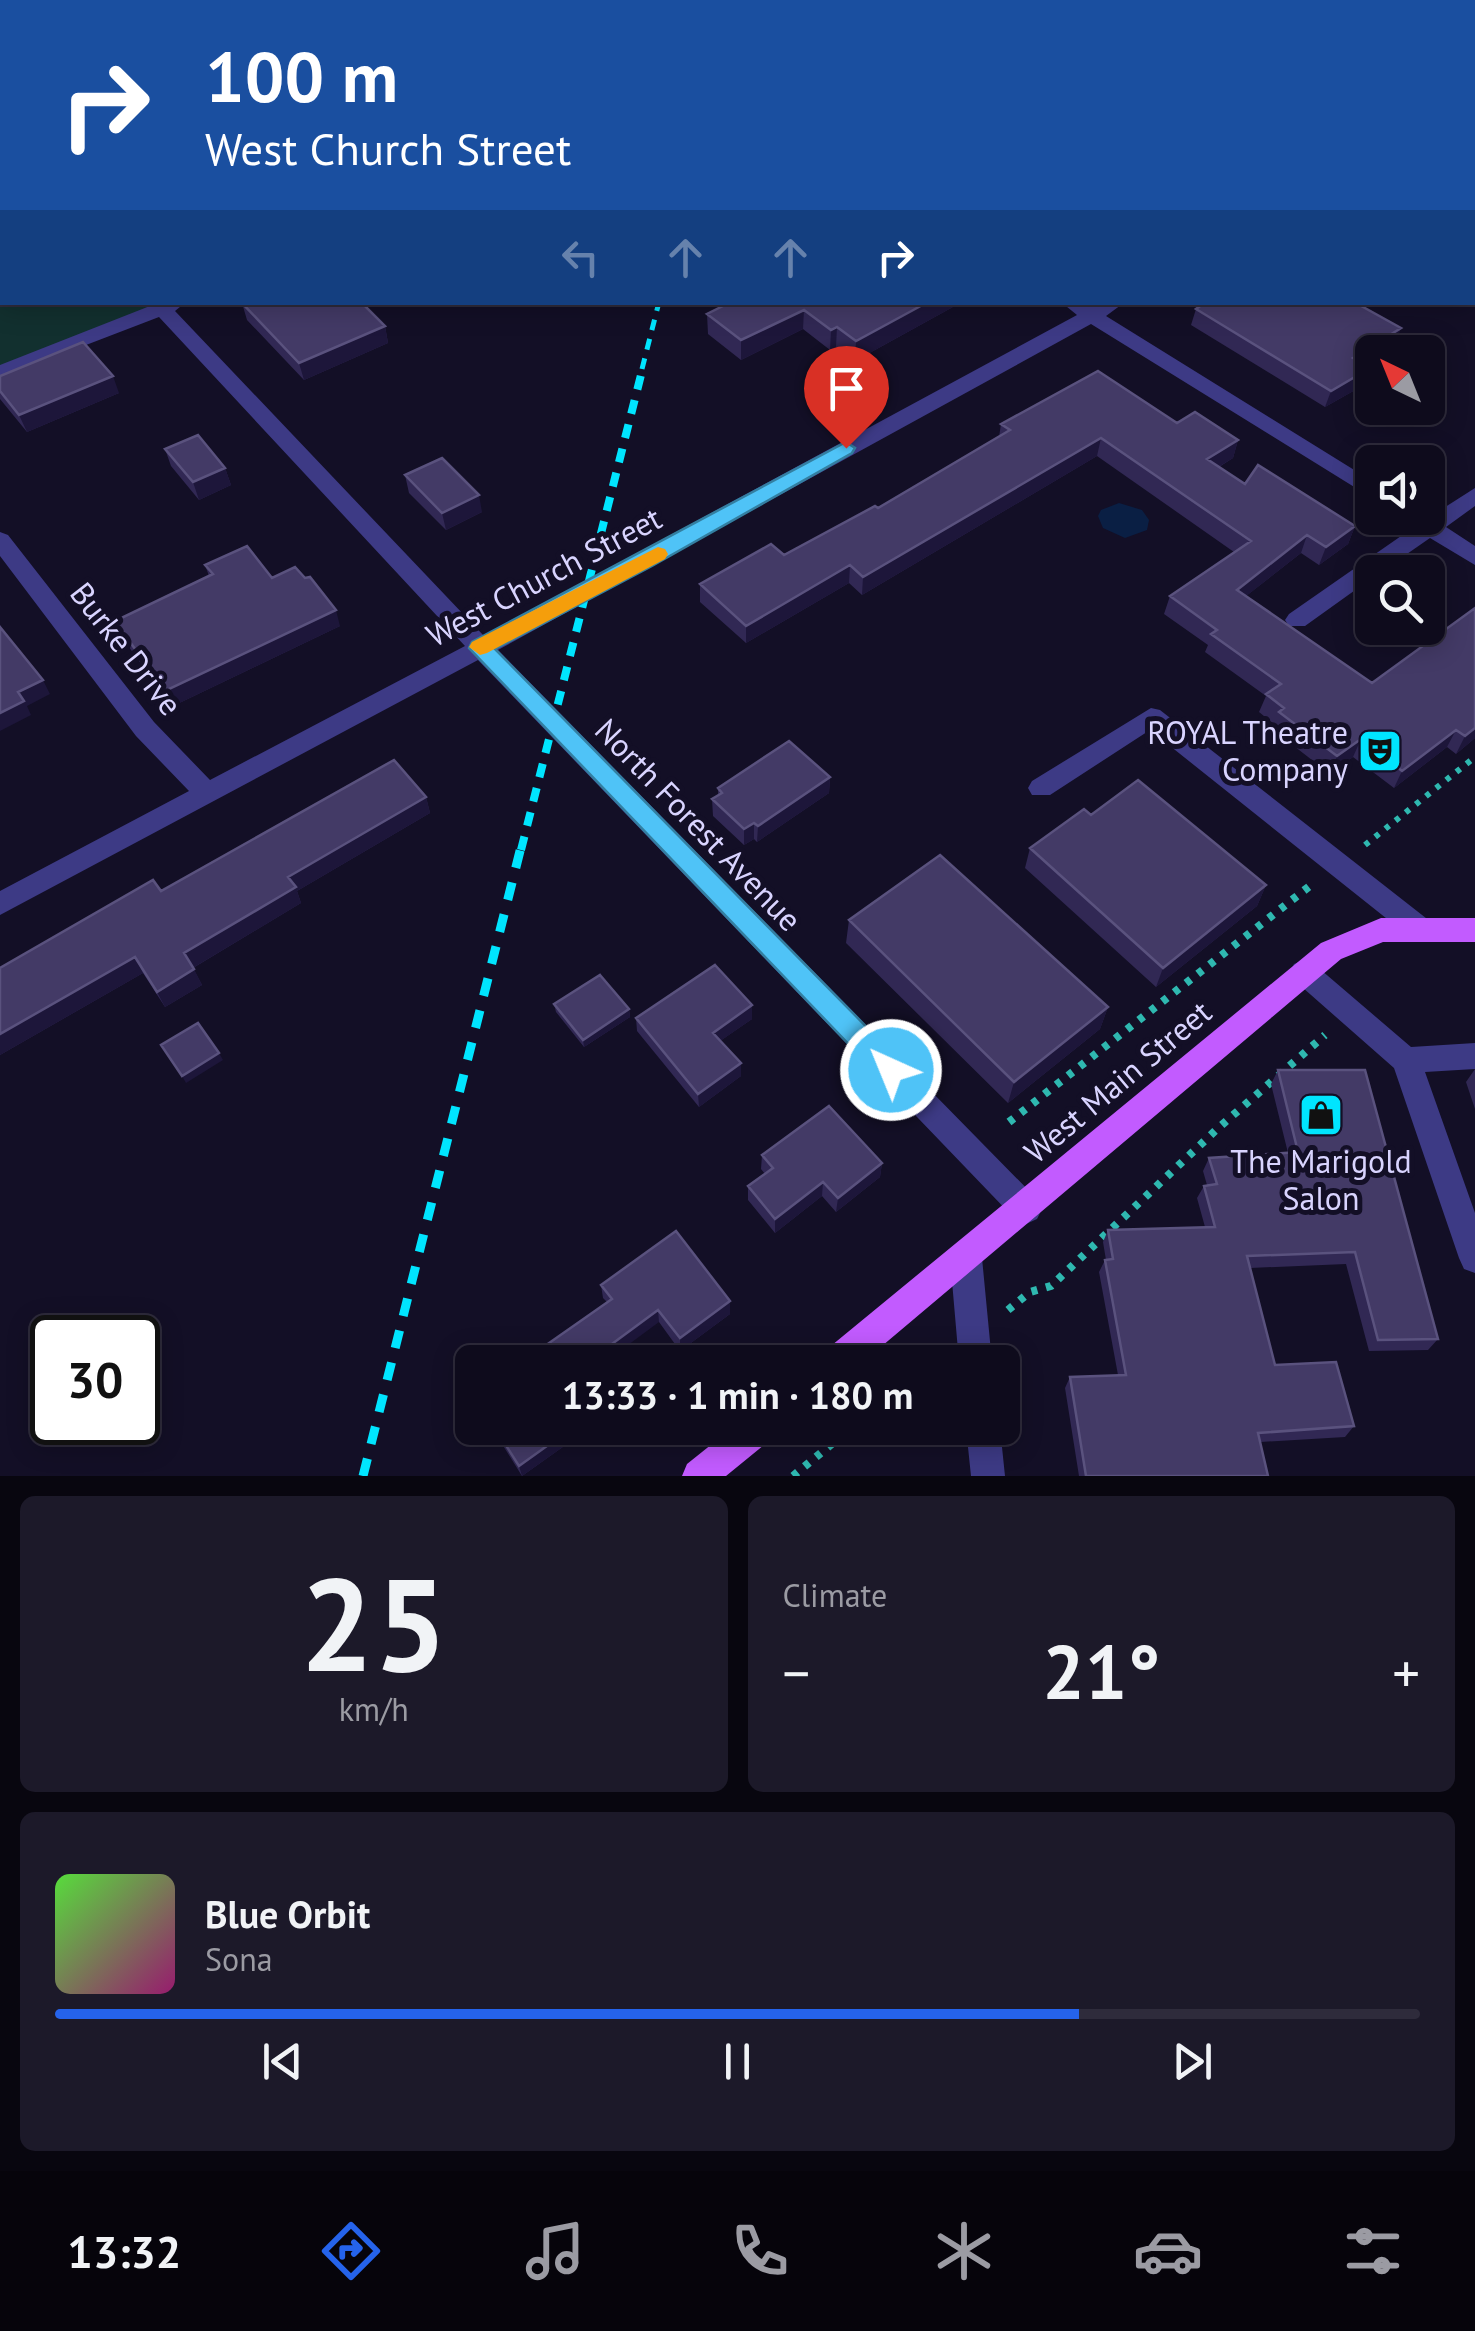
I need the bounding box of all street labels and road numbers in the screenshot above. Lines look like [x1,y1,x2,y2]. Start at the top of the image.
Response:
street label: West Church Street [419,496,668,656]
street label: Burke Drive [62,573,192,724]
street label: North Forest Avenue [586,709,811,940]
street label: West Main Street [1015,991,1220,1172]

